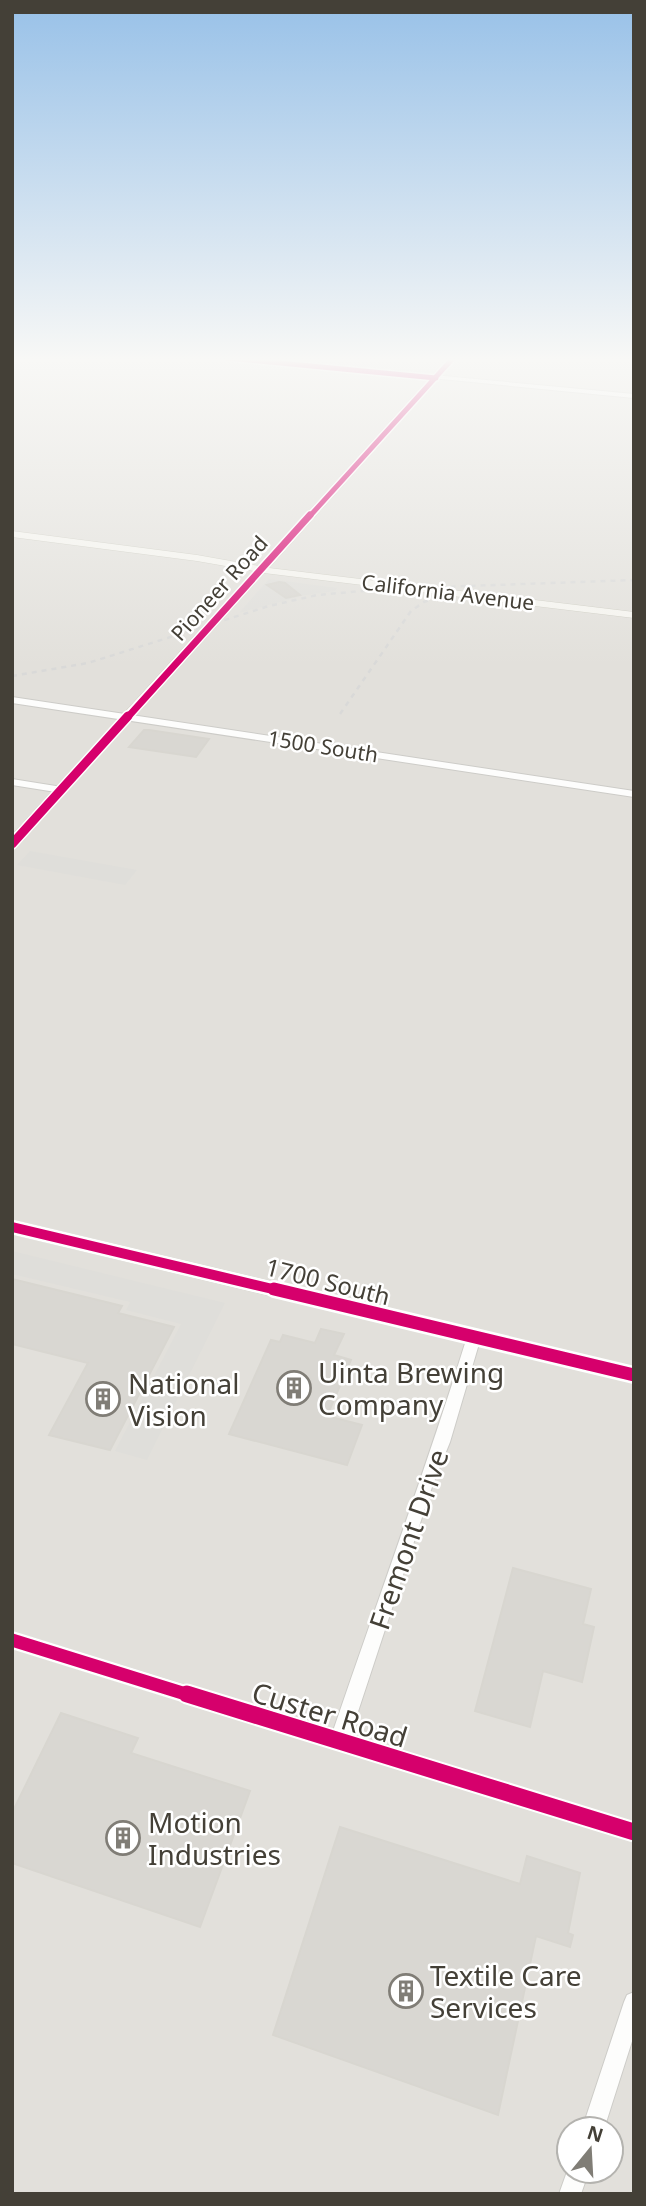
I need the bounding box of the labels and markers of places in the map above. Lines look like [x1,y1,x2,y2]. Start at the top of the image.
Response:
place label: Uinta Brewing Company [318,1353,504,1423]
place label: National Vision [128,1364,240,1434]
building icon: Uinta Brewing Company [275,1369,313,1407]
building icon: National Vision [84,1380,122,1418]
place label: Motion Industries [148,1803,281,1873]
building icon: Motion Industries [104,1819,142,1857]
place label: Textile Care Services [430,1956,581,2026]
building icon: Textile Care Services [387,1972,425,2010]

